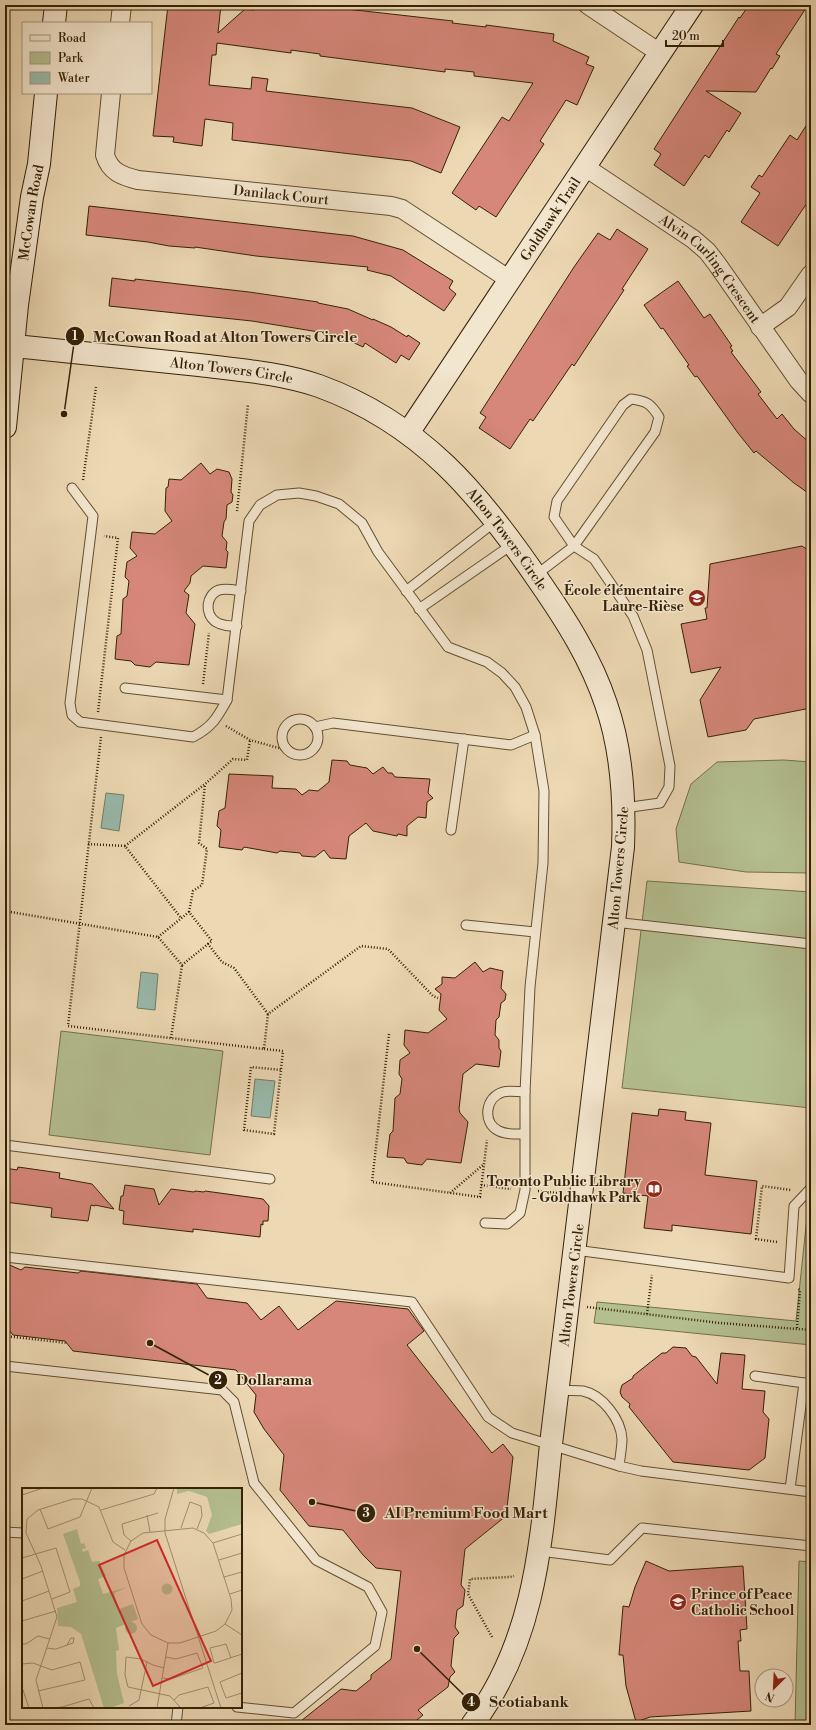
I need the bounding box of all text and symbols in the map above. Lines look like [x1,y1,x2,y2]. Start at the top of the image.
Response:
legend [22,22,152,94]
scale bar [666,22,723,48]
text: 20 m [672,29,700,44]
text: Road [58,31,86,46]
text: Park [58,51,84,66]
text: Water [57,71,90,86]
street label: McCowan Road [15,163,49,262]
street label: Goldhawk Trail [517,174,585,265]
street label: Danilack Court [232,182,330,210]
street label: Alvin Curling Crescent [654,210,764,327]
callout: McCowan Road at Alton Towers Circle [65,323,365,350]
text: McCowan Road at Alton Towers Circle [93,328,357,347]
text: 1 [72,329,78,344]
street label: Alton Towers Circle [168,354,295,388]
street label: Alton Towers Circle [461,484,551,594]
place label: École élémentaire Laure-Rièse [564,580,684,616]
school or university icon: École élémentaire Laure-Rièse [687,588,707,608]
street label: Alton Towers Circle [605,806,633,932]
place label: Toronto Public Library - Goldhawk Park [487,1173,642,1207]
library icon: Toronto Public Library - Goldhawk Park [644,1179,664,1199]
street label: Alton Towers Circle [555,1223,588,1349]
callout: Dollarama [208,1366,320,1393]
text: Dollarama [236,1371,313,1390]
text: 2 [214,1373,222,1388]
inset map [22,1488,242,1708]
callout: AI Premium Food Mart [356,1499,555,1526]
text: AI Premium Food Mart [383,1504,548,1523]
text: 3 [362,1506,370,1521]
place label: Prince of Peace Catholic School [691,1586,795,1620]
school or university icon: Prince of Peace Catholic School [668,1592,688,1612]
north arrow [754,1668,794,1708]
callout: Scotiabank [461,1688,577,1715]
text: N [763,1688,777,1704]
text: Scotiabank [489,1693,569,1712]
text: 4 [467,1695,475,1710]

